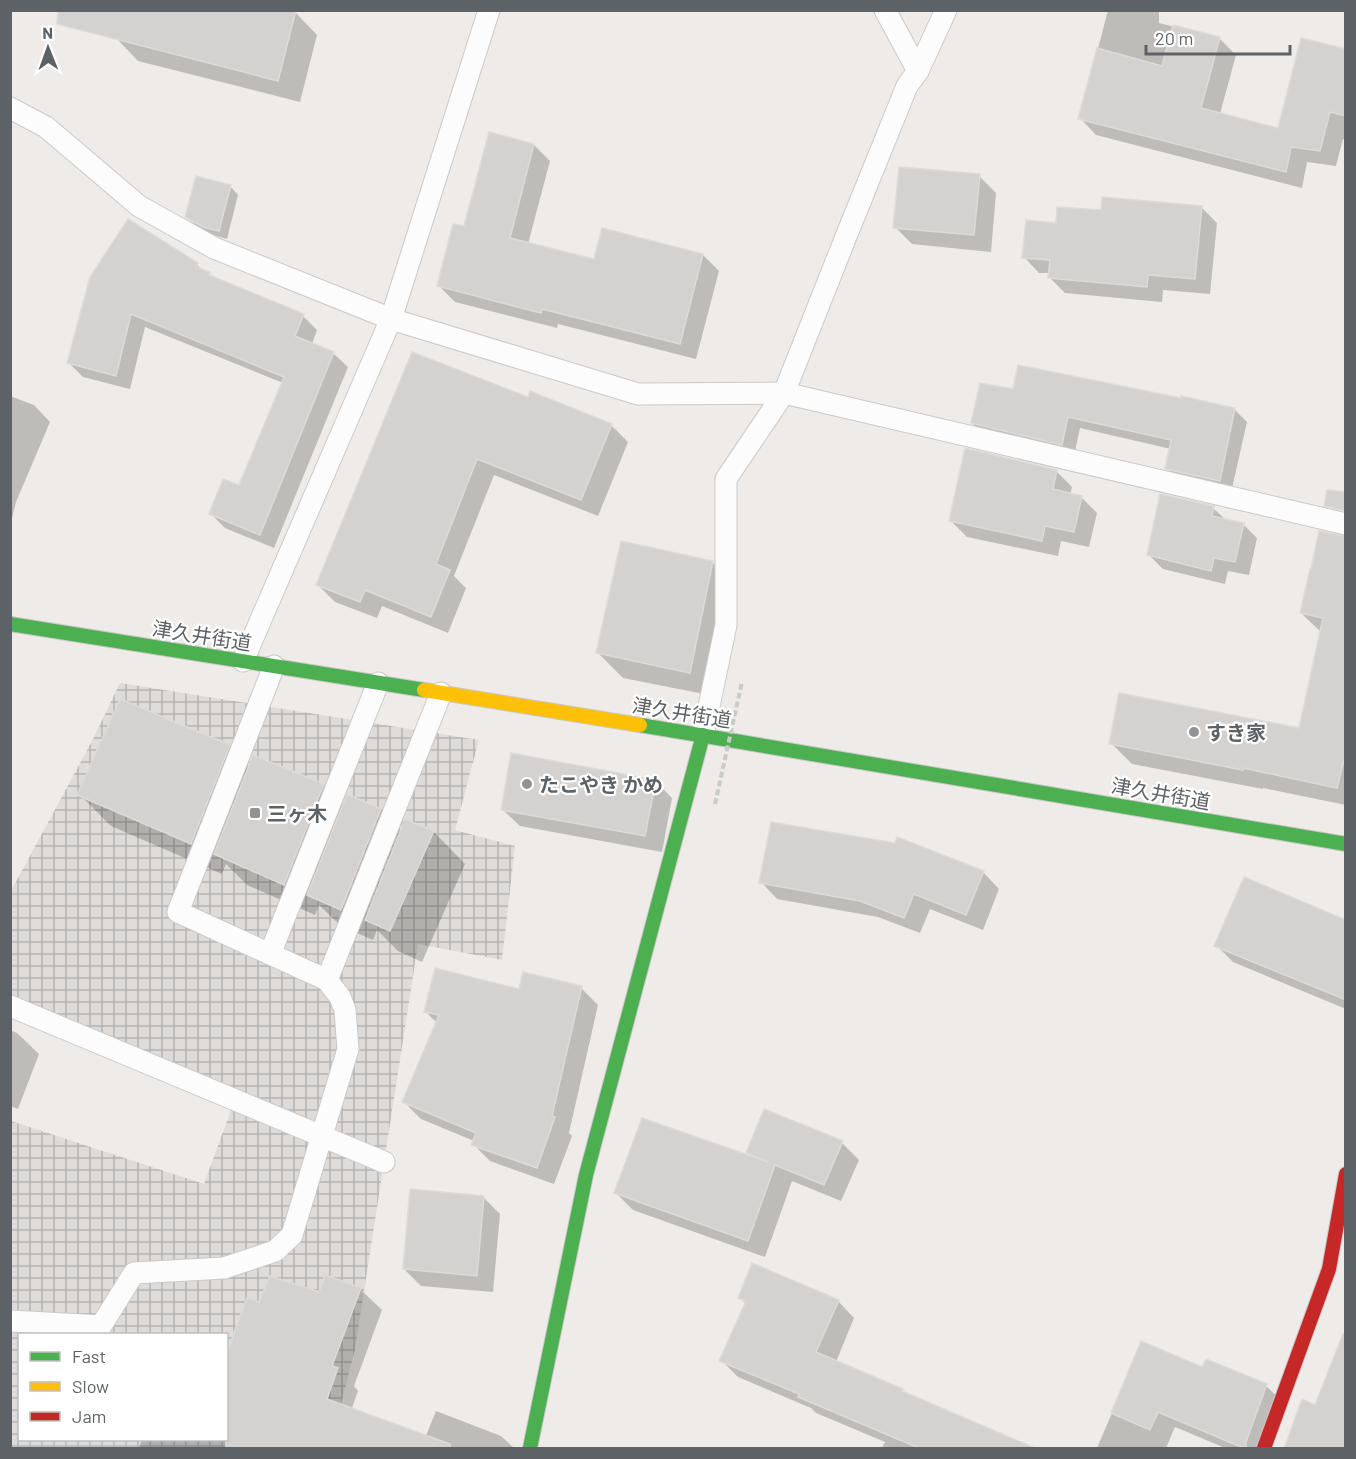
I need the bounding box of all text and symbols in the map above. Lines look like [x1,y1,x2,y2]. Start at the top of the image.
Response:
north arrow [18,18,78,78]
scale bar [1146,18,1290,56]
text: N [42,23,53,42]
text: 20 m [1155,27,1193,49]
street label: 津久井街道 [151,615,253,655]
street label: 津久井街道 [631,692,733,732]
place label: すき家 [1206,720,1266,744]
marker: すき家 [1187,725,1201,739]
place label: たこやき かめ [539,772,663,796]
street label: 津久井街道 [1110,772,1212,814]
marker: たこやき かめ [520,777,534,791]
place label: 三ヶ木 [267,801,327,825]
marker: 三ヶ木 [248,806,262,820]
legend [18,1333,228,1441]
text: Fast [72,1345,106,1367]
text: Slow [72,1375,109,1397]
text: Jam [72,1405,106,1427]

